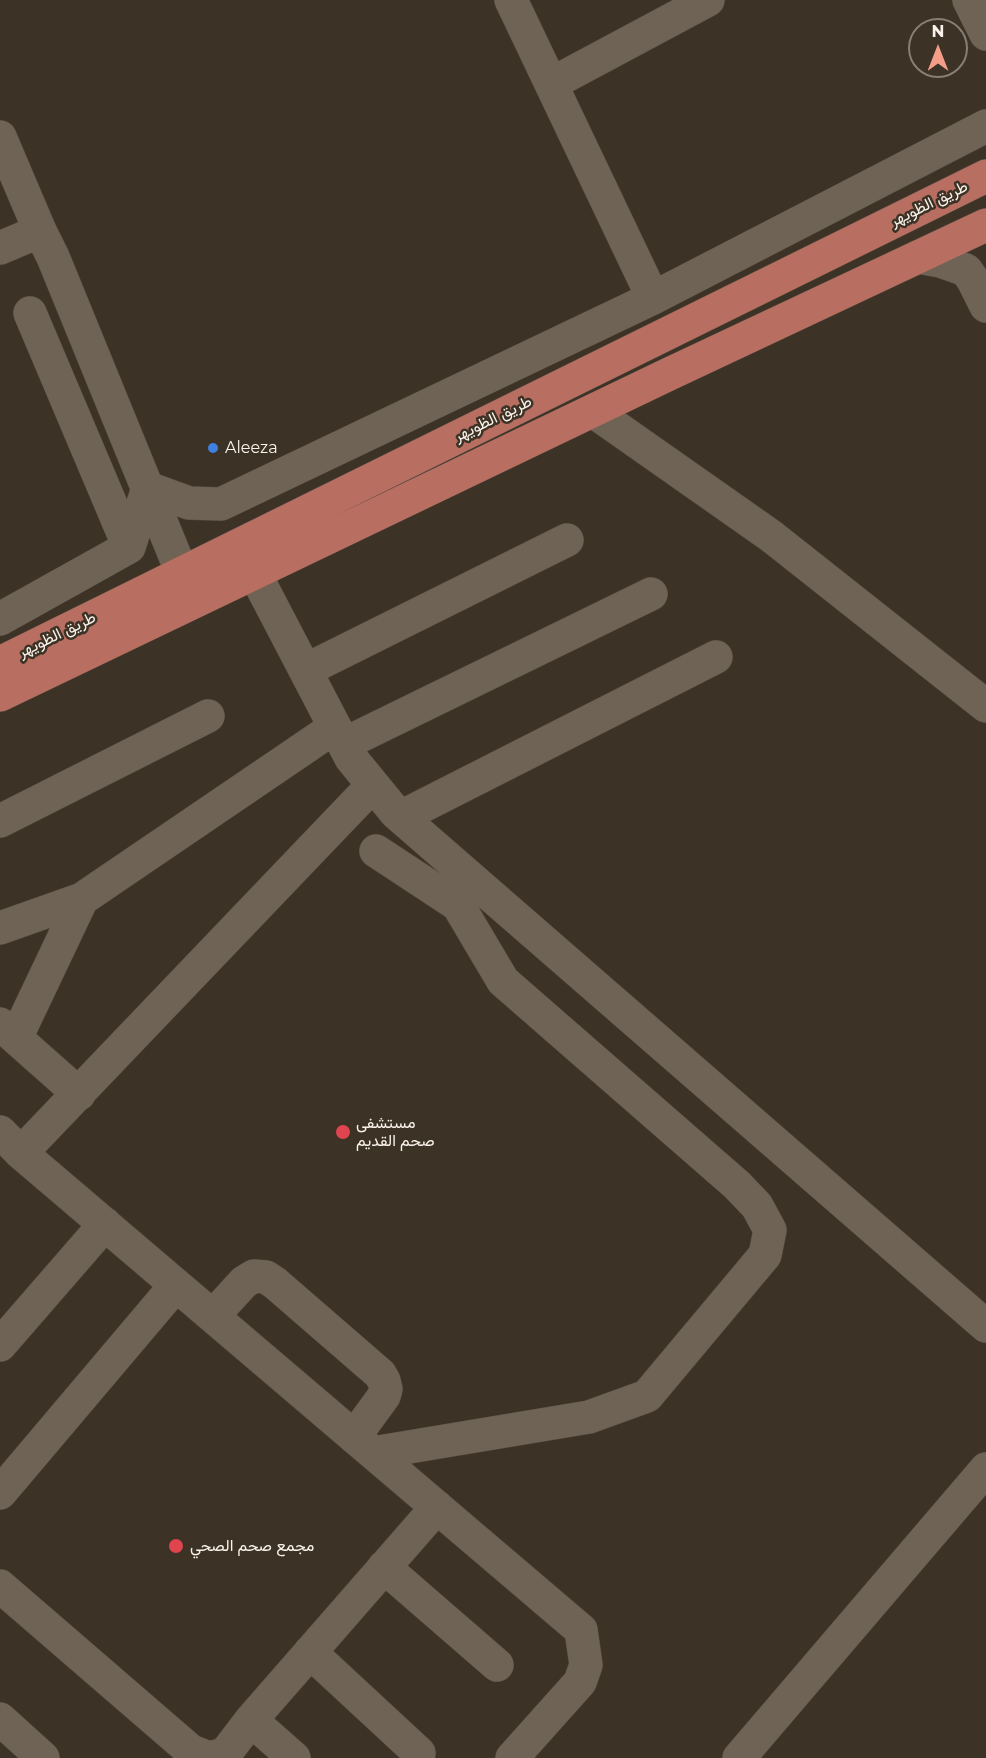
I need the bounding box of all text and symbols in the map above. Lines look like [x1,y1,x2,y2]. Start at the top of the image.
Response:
north arrow [908,18,968,78]
text: N [932,22,944,41]
street label: طريق الظويهر [887,177,971,231]
street label: طريق الظويهر [451,392,535,446]
place label: Aleeza [225,438,278,458]
marker: Aleeza [206,441,220,455]
street label: طريق الظويهر [15,608,99,662]
place label: مستشفى صحم القديم [356,1113,435,1151]
marker: مستشفى صحم القديم [334,1123,352,1141]
place label: مجمع صحم الصحي [190,1536,314,1556]
marker: مجمع صحم الصحي [167,1537,185,1555]

